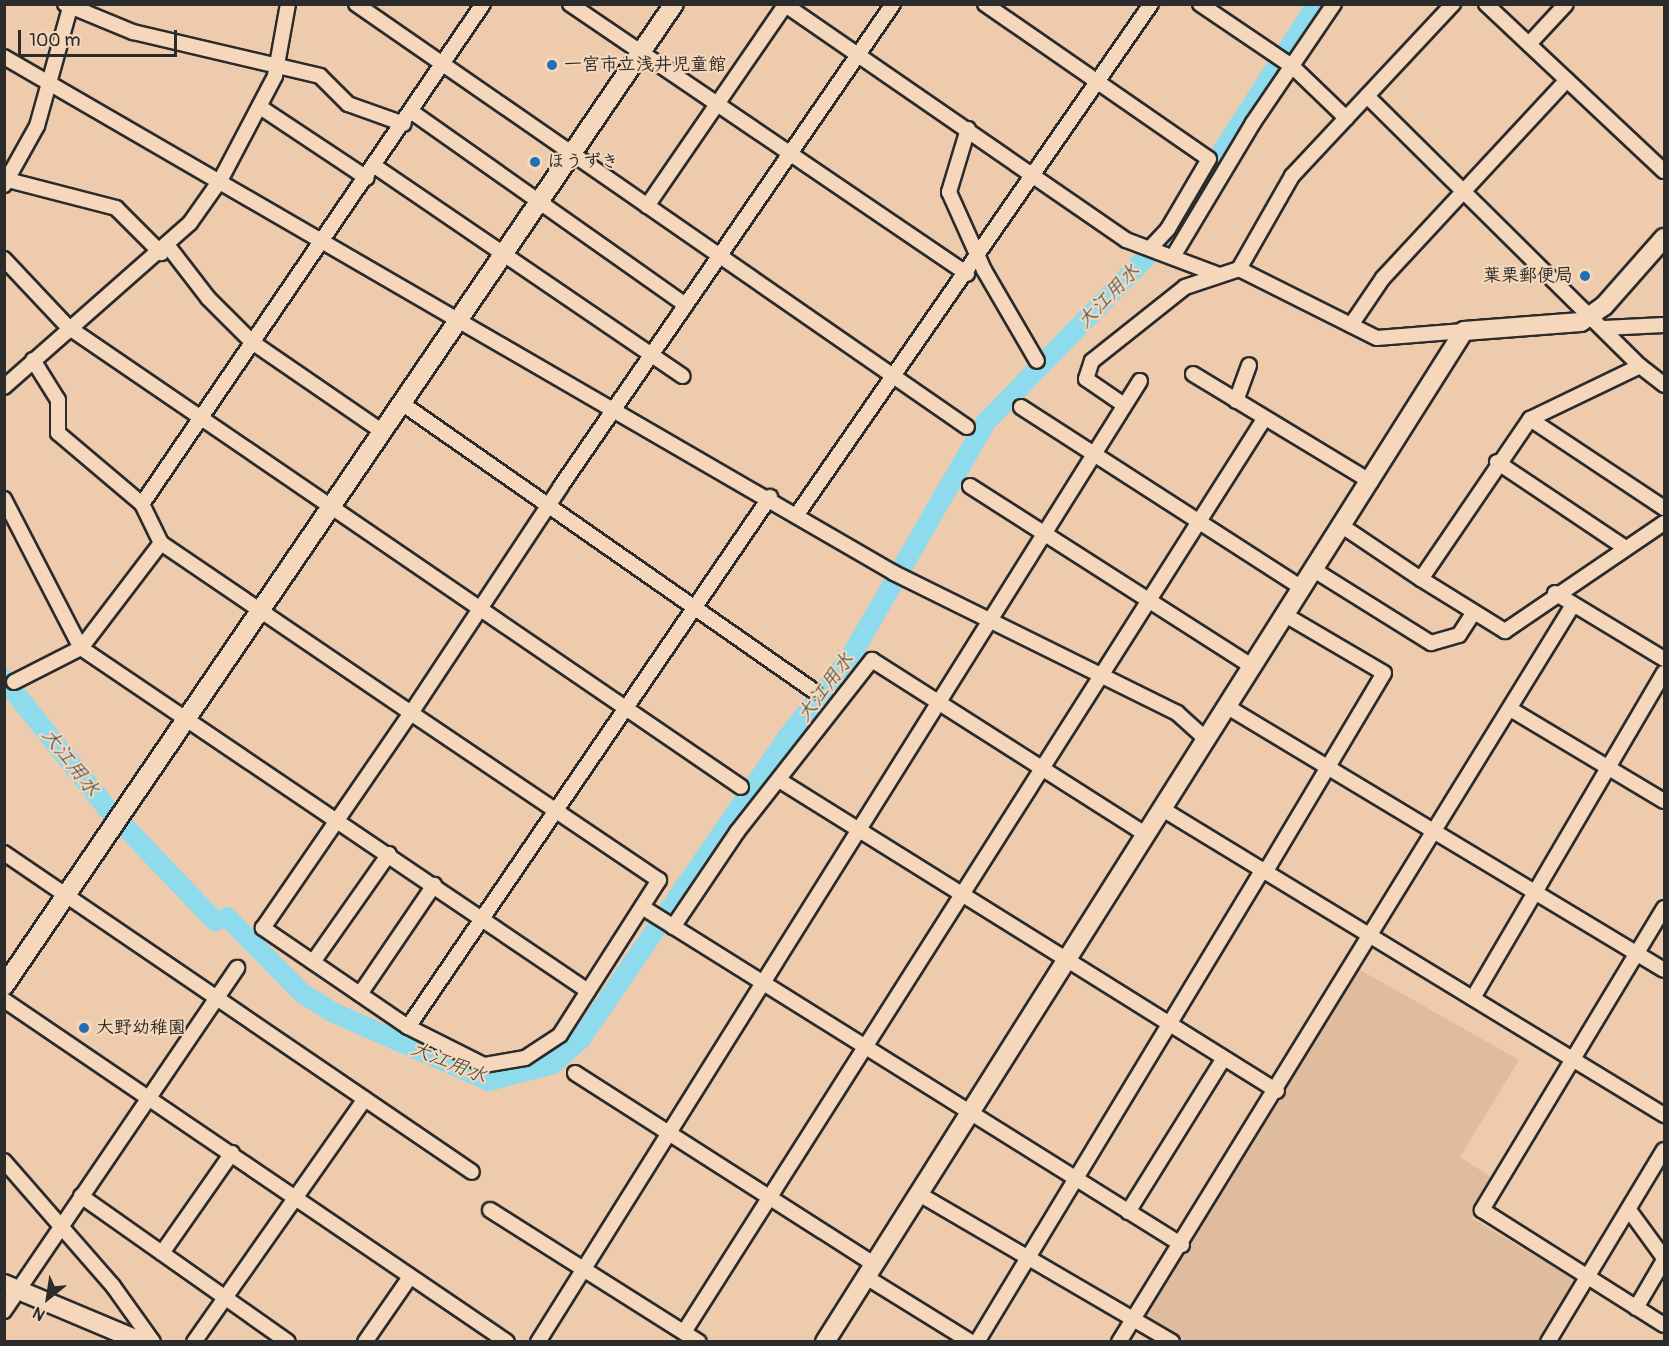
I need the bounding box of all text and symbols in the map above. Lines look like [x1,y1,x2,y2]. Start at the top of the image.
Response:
scale bar [21,18,180,56]
text: 100 m [29,29,81,52]
place label: 一宮市立浅井児童館 [564,54,726,76]
marker: 一宮市立浅井児童館 [545,58,559,72]
place label: ほうずき [547,151,619,173]
marker: ほうずき [528,155,542,169]
water label: 大江用水 [1072,259,1144,333]
place label: 葉栗郵便局 [1483,265,1573,287]
marker: 葉栗郵便局 [1578,269,1592,283]
water label: 大江用水 [791,648,859,726]
water label: 大江用水 [37,723,105,801]
place label: 大野幼稚園 [96,1017,186,1039]
marker: 大野幼稚園 [77,1021,91,1035]
water label: 大江用水 [407,1036,491,1088]
north arrow [18,1268,78,1328]
text: N [29,1302,49,1325]

